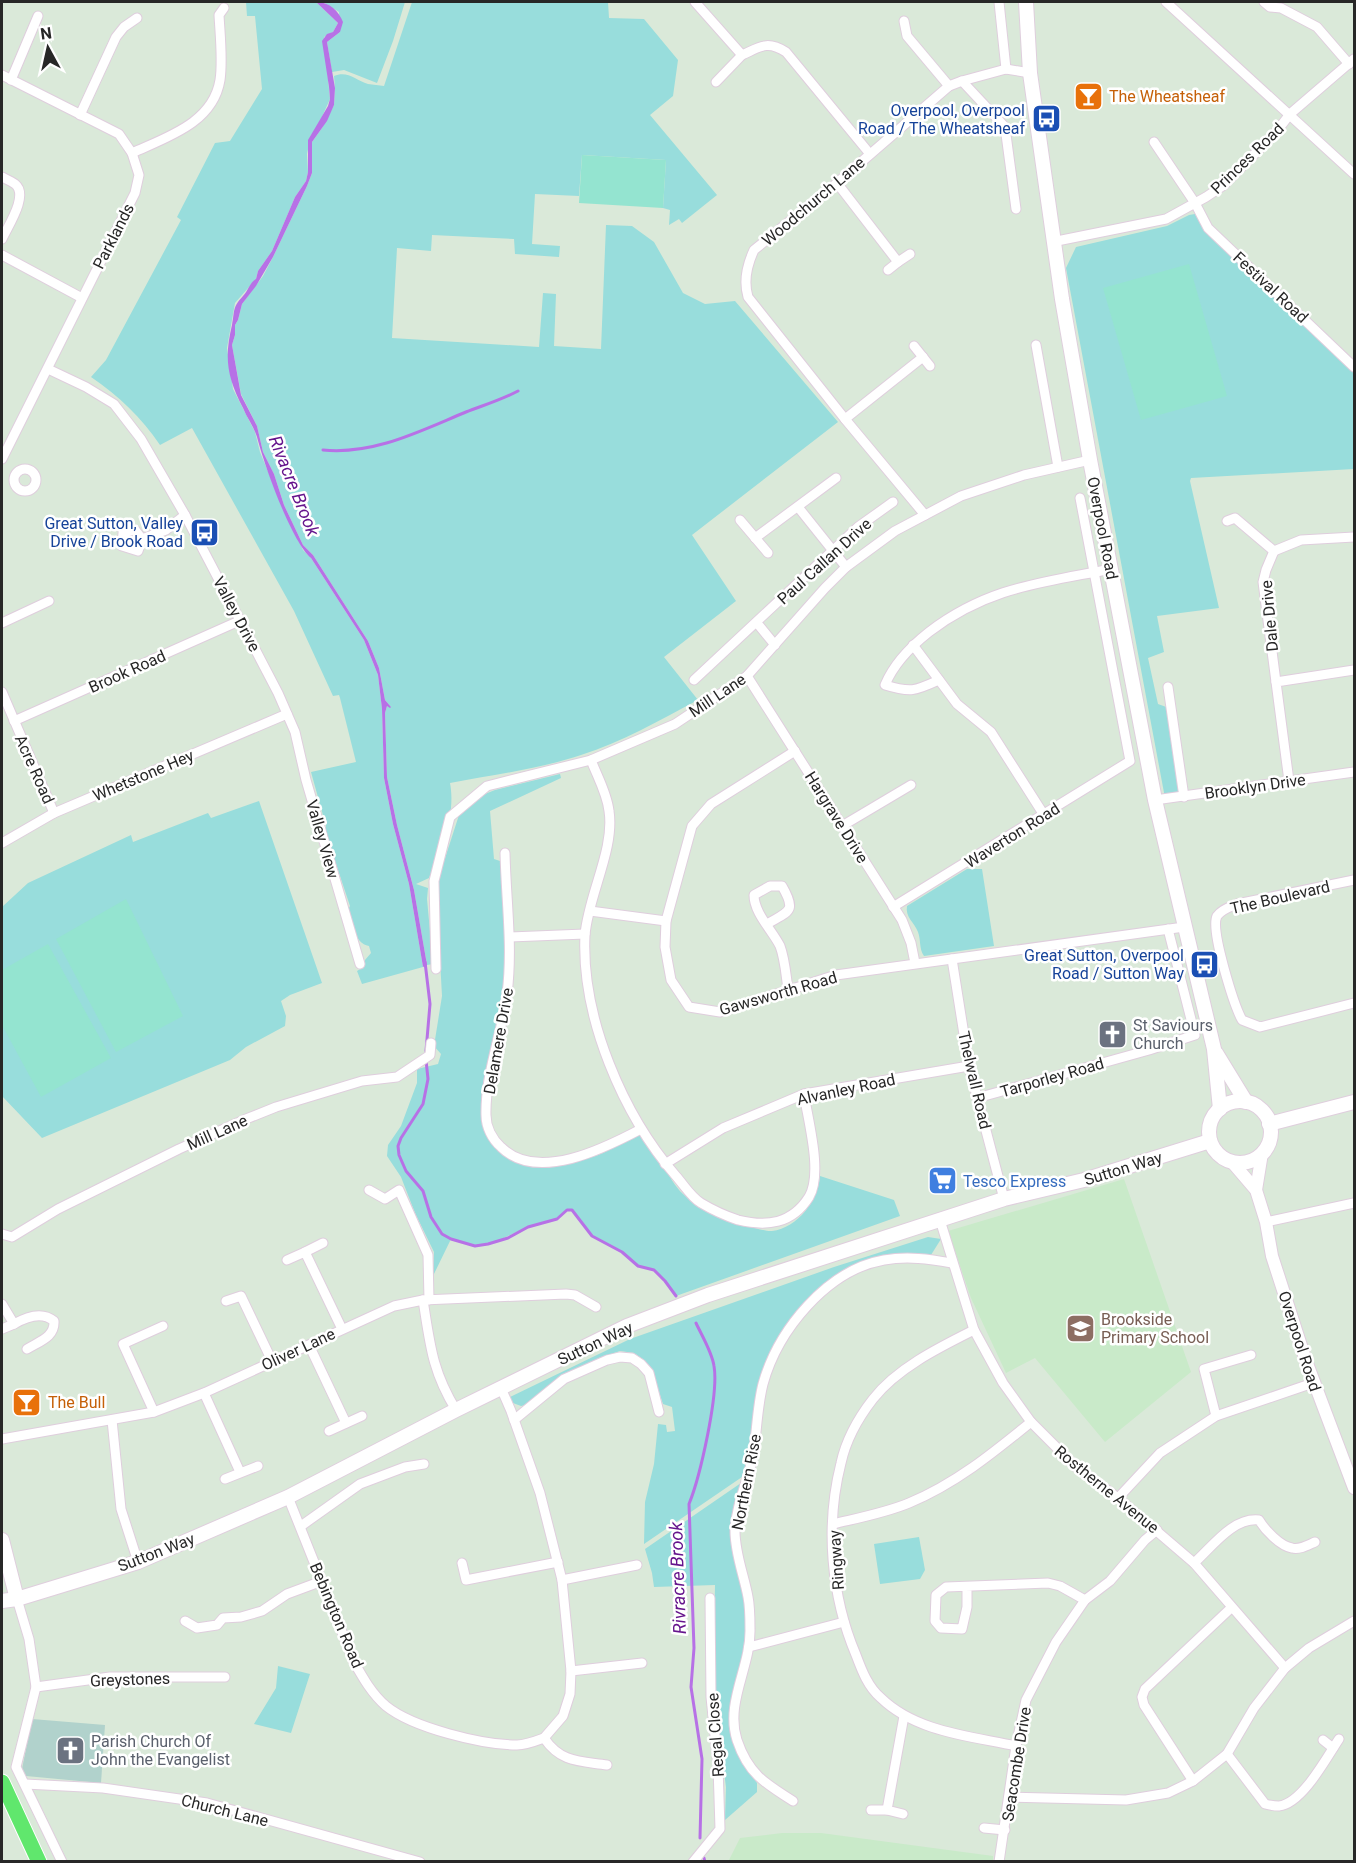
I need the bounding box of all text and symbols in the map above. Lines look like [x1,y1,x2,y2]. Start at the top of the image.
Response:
north arrow [18,18,78,78]
text: N [39,23,53,44]
bar icon: The Wheatsheaf [1072,80,1104,112]
place label: The Wheatsheaf [1109,87,1226,106]
place label: Overpool, Overpool Road / The Wheatsheaf [858,101,1025,138]
bus stop icon: Overpool, Overpool Road / The Wheatsheaf [1030,103,1062,135]
street label: Princes Road [1207,119,1288,198]
street label: Woodchurch Lane [758,153,869,250]
street label: Parklands [89,200,138,272]
street label: Festival Road [1229,248,1312,327]
water label: Rivacre Brook [265,432,325,540]
street label: Overpool Road [1083,475,1122,581]
place label: Great Sutton, Valley Drive / Brook Road [44,514,183,551]
street label: Paul Callan Drive [773,514,875,608]
bus stop icon: Great Sutton, Valley Drive / Brook Road [188,516,220,548]
street label: Valley Drive [209,573,264,655]
street label: Dale Drive [1257,580,1282,652]
street label: Brook Road [86,646,169,697]
street label: Mill Lane [685,670,749,721]
street label: Acre Road [11,732,58,807]
street label: Whetstone Hey [90,745,197,805]
street label: Hargrave Drive [801,768,872,866]
street label: Brooklyn Drive [1203,770,1307,803]
street label: Valley View [302,798,343,881]
street label: Waverton Road [961,799,1063,872]
street label: The Boulevard [1228,877,1332,918]
place label: Great Sutton, Overpool Road / Sutton Way [1024,946,1184,983]
bus stop icon: Great Sutton, Overpool Road / Sutton Way [1189,948,1221,980]
street label: Gawsworth Road [717,968,839,1019]
street label: Delamere Drive [480,986,517,1096]
place label: St Saviours Church [1133,1016,1213,1053]
church icon: St Saviours Church [1096,1018,1128,1050]
street label: Thelwall Road [954,1029,995,1131]
street label: Tarporley Road [998,1054,1106,1101]
street label: Alvanley Road [795,1070,897,1109]
street label: Mill Lane [184,1111,250,1154]
street label: Sutton Way [1082,1147,1165,1189]
supermarket icon: Tesco Express [926,1165,958,1197]
place label: Tesco Express [963,1172,1066,1191]
street label: Overpool Road [1274,1289,1325,1394]
place label: Brookside Primary School [1101,1310,1209,1347]
school or university icon: Brookside Primary School [1064,1312,1096,1344]
street label: Sutton Way [555,1318,636,1369]
street label: Oliver Lane [258,1324,338,1375]
bar icon: The Bull [11,1386,43,1418]
place label: The Bull [48,1393,105,1412]
street label: Northern Rise [728,1432,765,1532]
street label: Rostherne Avenue [1051,1441,1163,1537]
water label: Rivracre Brook [665,1520,690,1635]
street label: Sutton Way [115,1529,198,1576]
street label: Ringway [825,1529,848,1590]
street label: Bebington Road [306,1560,367,1671]
street label: Greystones [90,1669,170,1690]
street label: Regal Close [703,1692,728,1778]
street label: Seacombe Drive [998,1705,1035,1823]
place label: Parish Church Of John the Evangelist [91,1732,230,1769]
church icon: Parish Church Of John the Evangelist [54,1734,86,1766]
street label: Church Lane [179,1790,270,1830]

